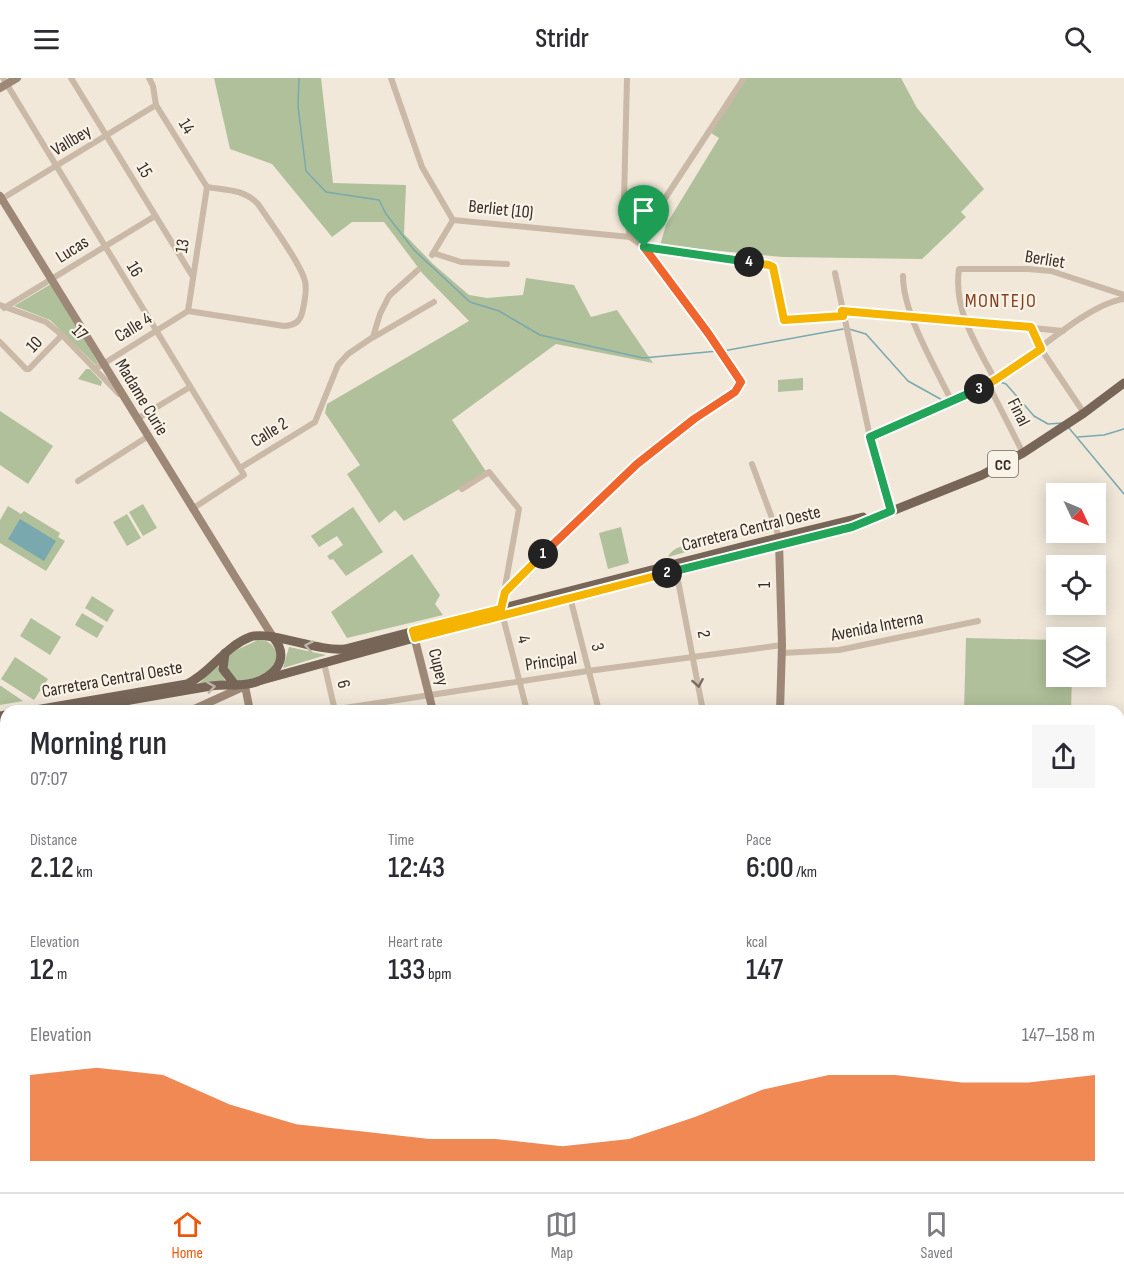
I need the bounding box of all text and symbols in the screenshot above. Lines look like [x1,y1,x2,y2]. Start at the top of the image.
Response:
icon: menu [30,23,63,56]
text: Stridr [535,23,589,55]
icon: search [1061,23,1094,56]
street label: 14 [174,115,199,138]
street label: Vallbey [48,120,95,160]
street label: 15 [132,159,157,181]
pin [618,185,669,247]
icon: arrive [627,194,660,227]
street label: Berliet (10) [467,196,534,223]
street label: Lucas [52,231,92,267]
street label: 13 [171,238,194,255]
street label: Berliet [1023,246,1067,273]
pin: 4 [734,247,764,277]
text: 4 [745,252,753,271]
street label: 16 [122,258,147,281]
district label: MONTEJO [965,289,1037,313]
street label: Calle 4 [111,308,156,347]
street label: 17 [67,320,92,345]
street label: 10 [22,332,47,357]
street label: Madame Curie [111,355,173,439]
pin: 3 [964,374,994,404]
text: 3 [975,379,983,398]
street label: Final [1003,395,1034,430]
street label: Calle 2 [247,413,292,452]
road number: CC [988,451,1018,477]
north arrow [1046,483,1106,543]
map controls [1046,483,1106,687]
street label: Carretera Central Oeste [680,501,823,556]
pin: 1 [528,539,558,569]
text: 1 [540,544,546,563]
button: locate [1046,555,1106,615]
pin: 2 [652,558,682,588]
text: 2 [663,563,671,582]
street label: 1 [754,581,775,588]
street label: Avenida Interna [828,607,925,646]
button: layers [1046,627,1106,687]
street label: 2 [692,628,715,640]
street label: 4 [512,633,535,646]
one-way arrow [304,640,314,652]
street label: 3 [586,641,609,653]
street label: Cupey [424,646,453,688]
street label: Principal [524,647,578,676]
street label: Carretera Central Oeste [40,657,184,702]
street label: 6 [332,678,355,690]
one-way arrow [691,678,704,688]
one-way arrow [206,681,216,693]
text: Morning run [30,724,167,764]
button: share [1032,725,1095,788]
text: 07:07 [30,767,67,791]
text: Distance [30,831,77,850]
text: Time [388,831,414,850]
text: Pace [746,831,771,850]
text: 2.12 [30,850,74,886]
text: 12:43 [388,850,445,886]
text: 6:00 [746,850,794,886]
text: km [74,863,93,882]
text: /km [794,863,817,882]
text: Elevation [30,933,79,952]
text: Heart rate [388,933,443,952]
text: kcal [746,933,767,952]
text: 12 [30,952,54,988]
text: 133 [388,952,425,988]
text: 147 [746,952,783,988]
text: m [54,965,67,984]
text: bpm [425,965,452,984]
text: Elevation [30,1023,92,1047]
text: 147–158 m [1022,1023,1095,1047]
tab: Home [171,1208,204,1263]
tab: Map [545,1208,578,1263]
tab: Saved [920,1208,953,1263]

